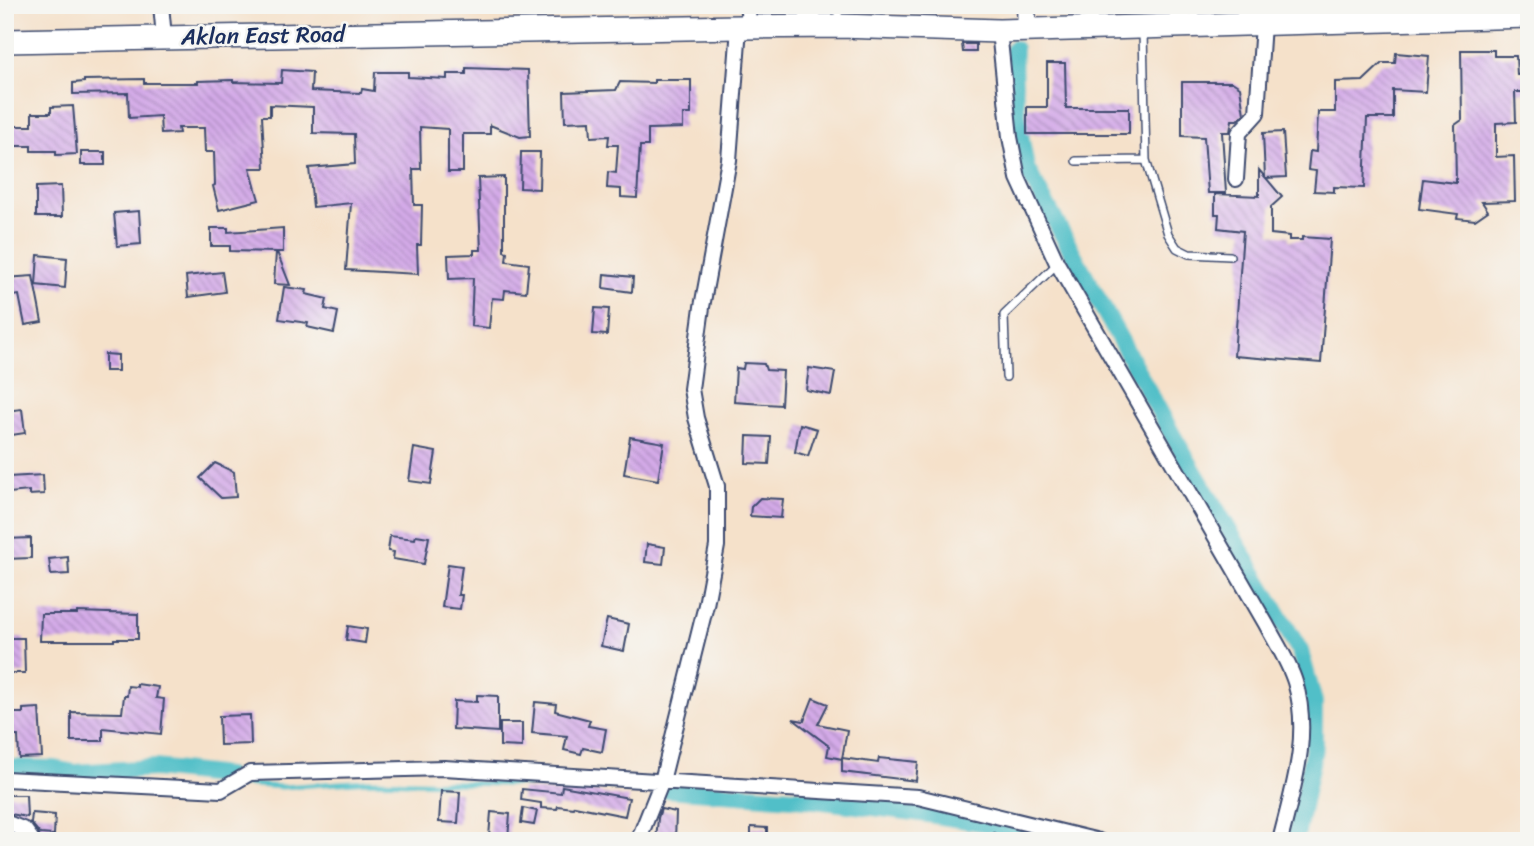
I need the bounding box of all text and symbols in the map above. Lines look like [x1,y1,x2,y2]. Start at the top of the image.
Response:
street label: Aklan East Road [180,14,347,57]

